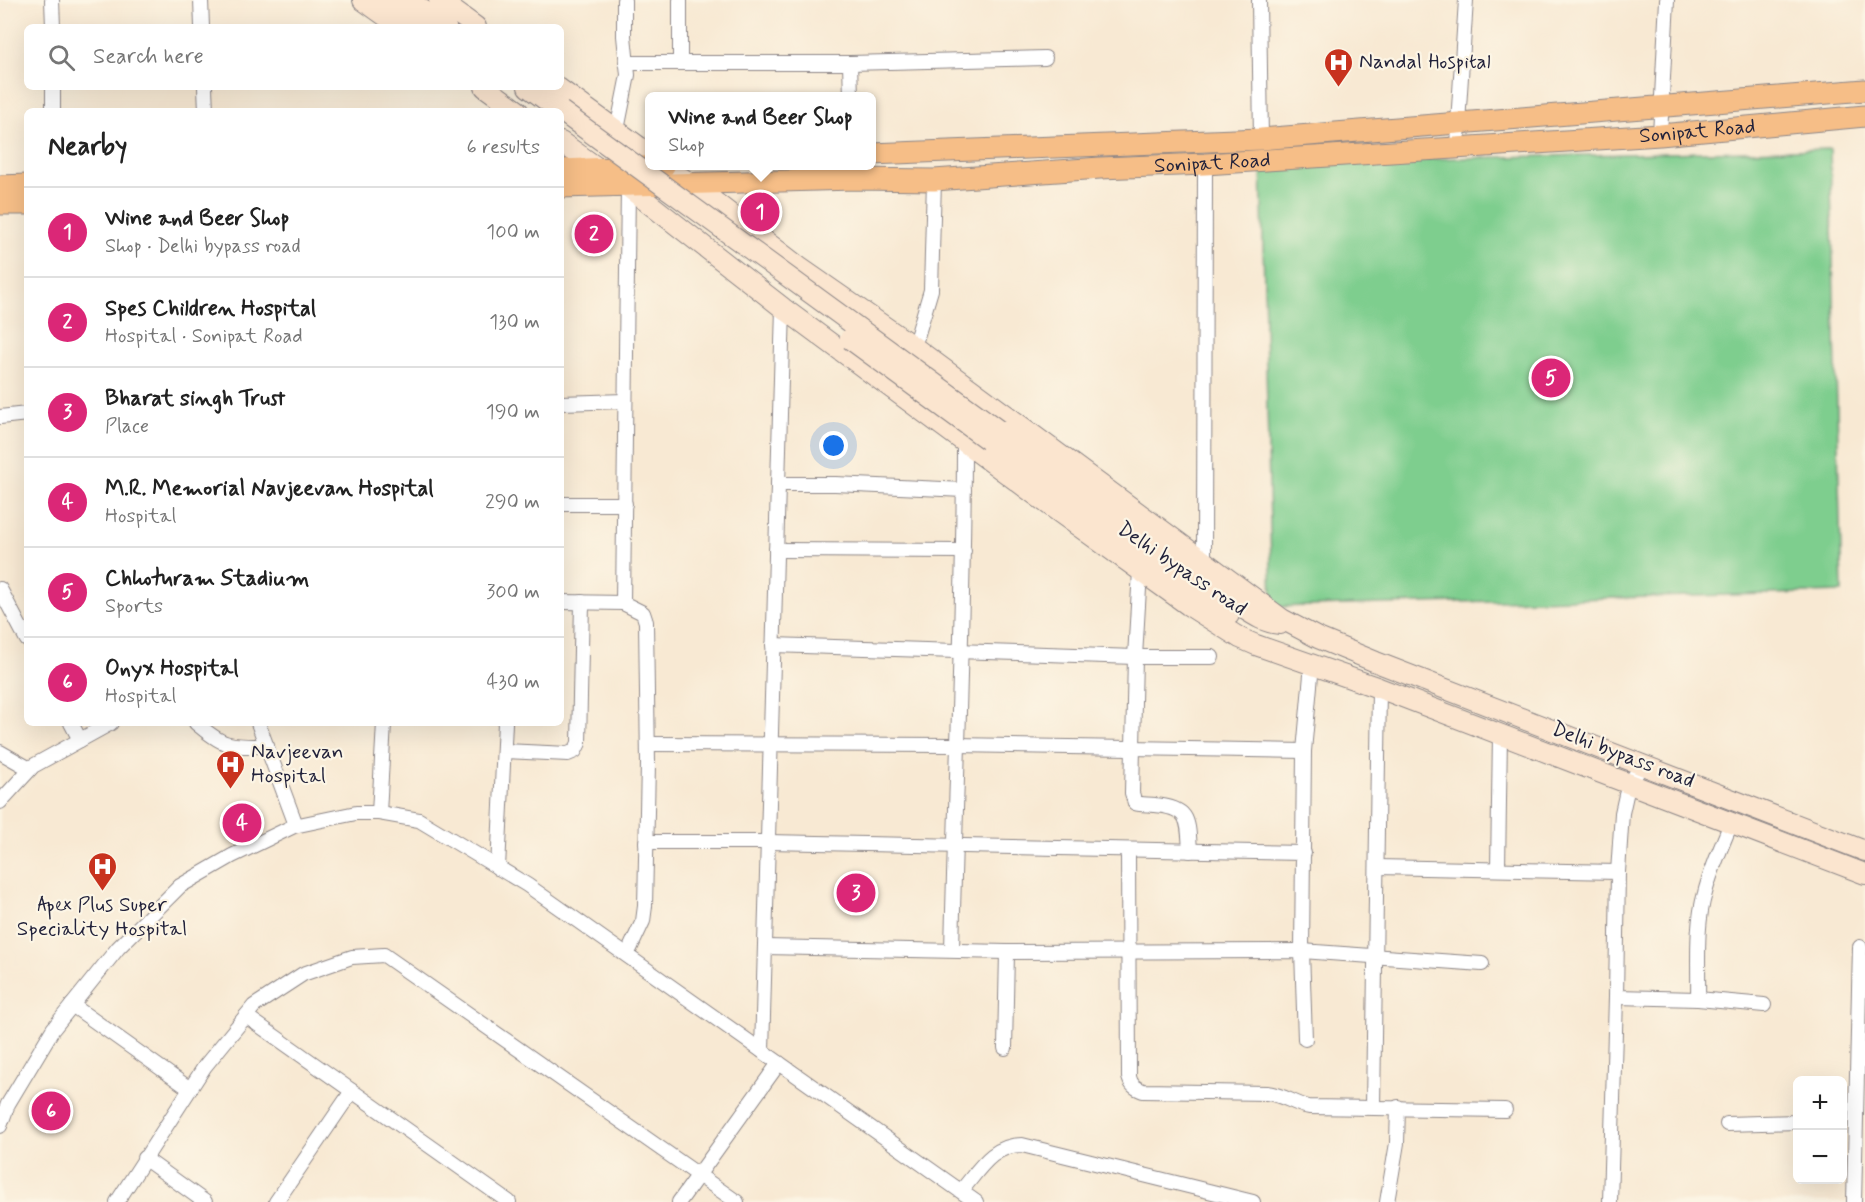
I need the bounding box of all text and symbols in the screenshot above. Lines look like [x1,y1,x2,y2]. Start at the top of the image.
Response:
search box [24,24,564,90]
icon: search [45,41,78,74]
text: Search here [93,43,204,71]
hospital icon: Nandal Hospital [1322,46,1354,88]
place label: Nandal Hospital [1359,48,1491,76]
popup [645,92,876,170]
text: Wine and Beer Shop [668,104,853,132]
street label: Sonipat Road [1638,112,1757,150]
text: Nearby [48,130,127,164]
text: Shop [668,132,705,159]
text: 6 results [467,134,540,161]
street label: Sonipat Road [1154,146,1271,180]
pin: 1 [740,190,780,234]
text: Wine and Beer Shop [105,205,289,233]
pin: 2 [574,212,614,256]
text: 1 [63,219,72,246]
text: 100 m [486,219,540,246]
text: Shop · Delhi bypass road [105,233,301,260]
text: Spes Children Hospital [105,295,316,323]
text: 2 [63,309,72,336]
text: 130 m [489,309,540,336]
text: Hospital · Sonipat Road [105,323,303,350]
pin: 5 [1532,356,1570,400]
text: Bharat singh Trust [105,385,285,413]
text: 3 [63,399,72,426]
text: 190 m [486,399,540,426]
text: Place [105,413,149,440]
your location [819,431,848,460]
text: M.R. Memorial Navjeevan Hospital [105,475,434,503]
text: 4 [62,489,73,516]
text: 290 m [485,489,540,516]
text: Hospital [105,503,176,530]
street label: Delhi bypass road [1112,515,1252,623]
text: Chhoturam Stadium [105,565,309,593]
text: 5 [62,579,74,606]
text: 300 m [486,579,540,606]
text: Sports [105,593,163,620]
text: Onyx Hospital [105,655,239,683]
text: 6 [62,669,73,696]
text: 430 m [487,669,540,696]
text: Hospital [105,683,176,710]
street label: Delhi bypass road [1548,715,1698,795]
place label: Navjeevan Hospital [251,738,344,790]
hospital icon: Navjeevan Hospital [214,748,246,790]
pin: 4 [222,800,262,846]
hospital icon: Apex Plus Super Speciality Hospital [86,850,118,892]
pin: 3 [836,870,876,916]
place label: Apex Plus Super Speciality Hospital [17,891,187,943]
map controls [1793,1076,1847,1184]
button: + [1793,1076,1847,1130]
pin: 6 [32,1088,70,1134]
button: − [1793,1130,1847,1184]

